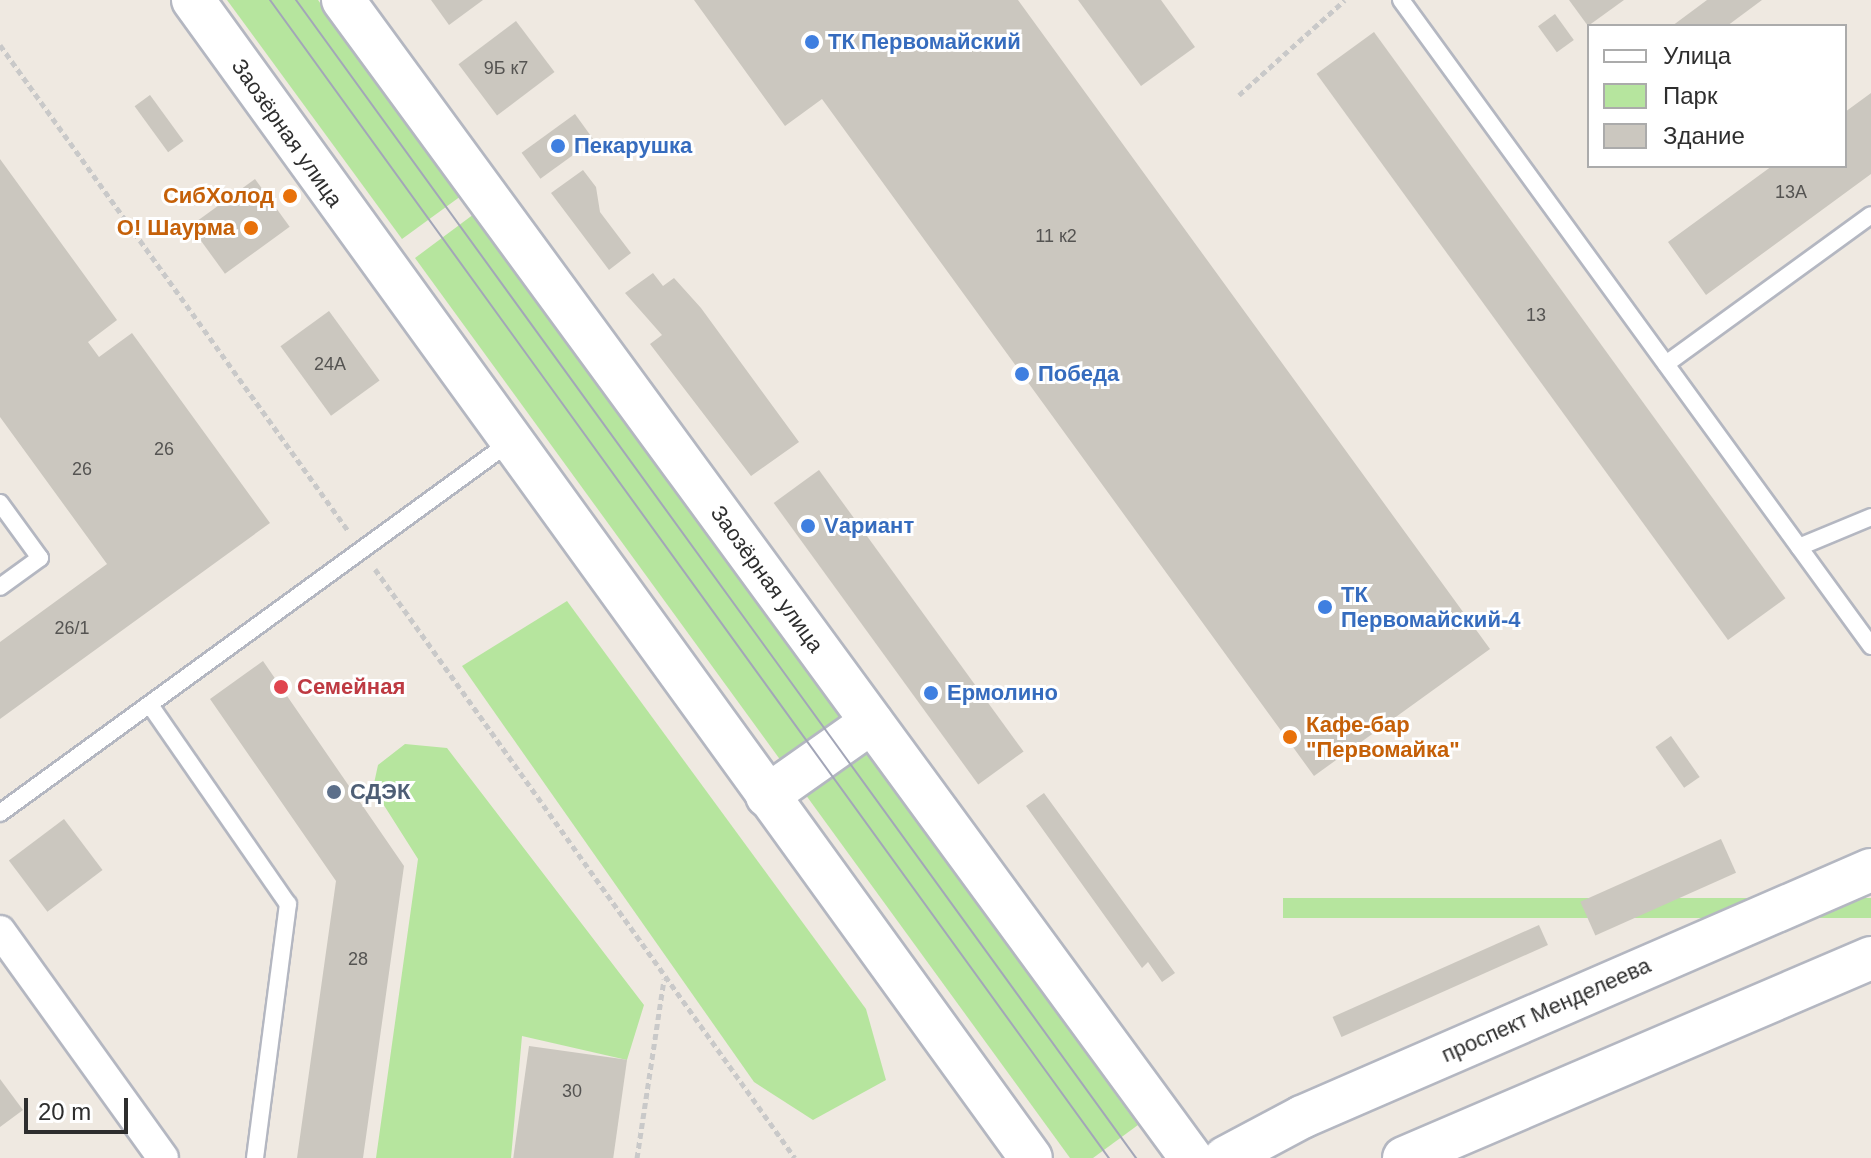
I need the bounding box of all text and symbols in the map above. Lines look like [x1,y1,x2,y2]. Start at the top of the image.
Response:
legend [1587,24,1847,168]
place label: ТК Первомайский [828,29,1021,55]
marker: ТК Первомайский [803,33,821,51]
text: Улица [1663,42,1731,69]
street label: Заозёрная улица [226,54,348,212]
house number: 9Б к7 [484,57,528,79]
text: Парк [1663,82,1717,109]
text: Здание [1663,122,1745,149]
place label: Пекарушка [574,133,692,159]
marker: Пекарушка [549,137,567,155]
house number: 13А [1775,181,1807,203]
place label: СибХолод [163,183,274,209]
marker: СибХолод [281,187,299,205]
place label: О! Шаурма [117,215,235,241]
marker: О! Шаурма [242,219,260,237]
house number: 11 к2 [1035,225,1077,247]
house number: 13 [1526,304,1546,326]
house number: 24А [314,353,346,375]
place label: Победа [1038,361,1119,387]
marker: Победа [1013,365,1031,383]
house number: 26 [154,438,174,460]
house number: 26 [72,458,92,480]
street label: Заозёрная улица [705,500,829,658]
place label: Vариант [824,513,914,539]
marker: Vариант [799,517,817,535]
place label: ТК Первомайский-4 [1341,581,1520,632]
marker: ТК Первомайский-4 [1316,598,1334,616]
house number: 26/1 [54,617,90,639]
place label: Семейная [297,674,405,700]
marker: Семейная [272,678,290,696]
place label: Ермолино [947,680,1058,706]
marker: Ермолино [922,684,940,702]
place label: Кафе-бар "Первомайка" [1306,711,1460,762]
marker: Кафе-бар "Первомайка" [1281,728,1299,746]
place label: СДЭК [350,779,410,805]
marker: СДЭК [325,783,343,801]
house number: 28 [348,948,368,970]
street label: проспект Менделеева [1437,952,1655,1068]
house number: 30 [562,1080,582,1102]
scale bar [28,1082,132,1132]
text: 20 m [38,1098,91,1125]

